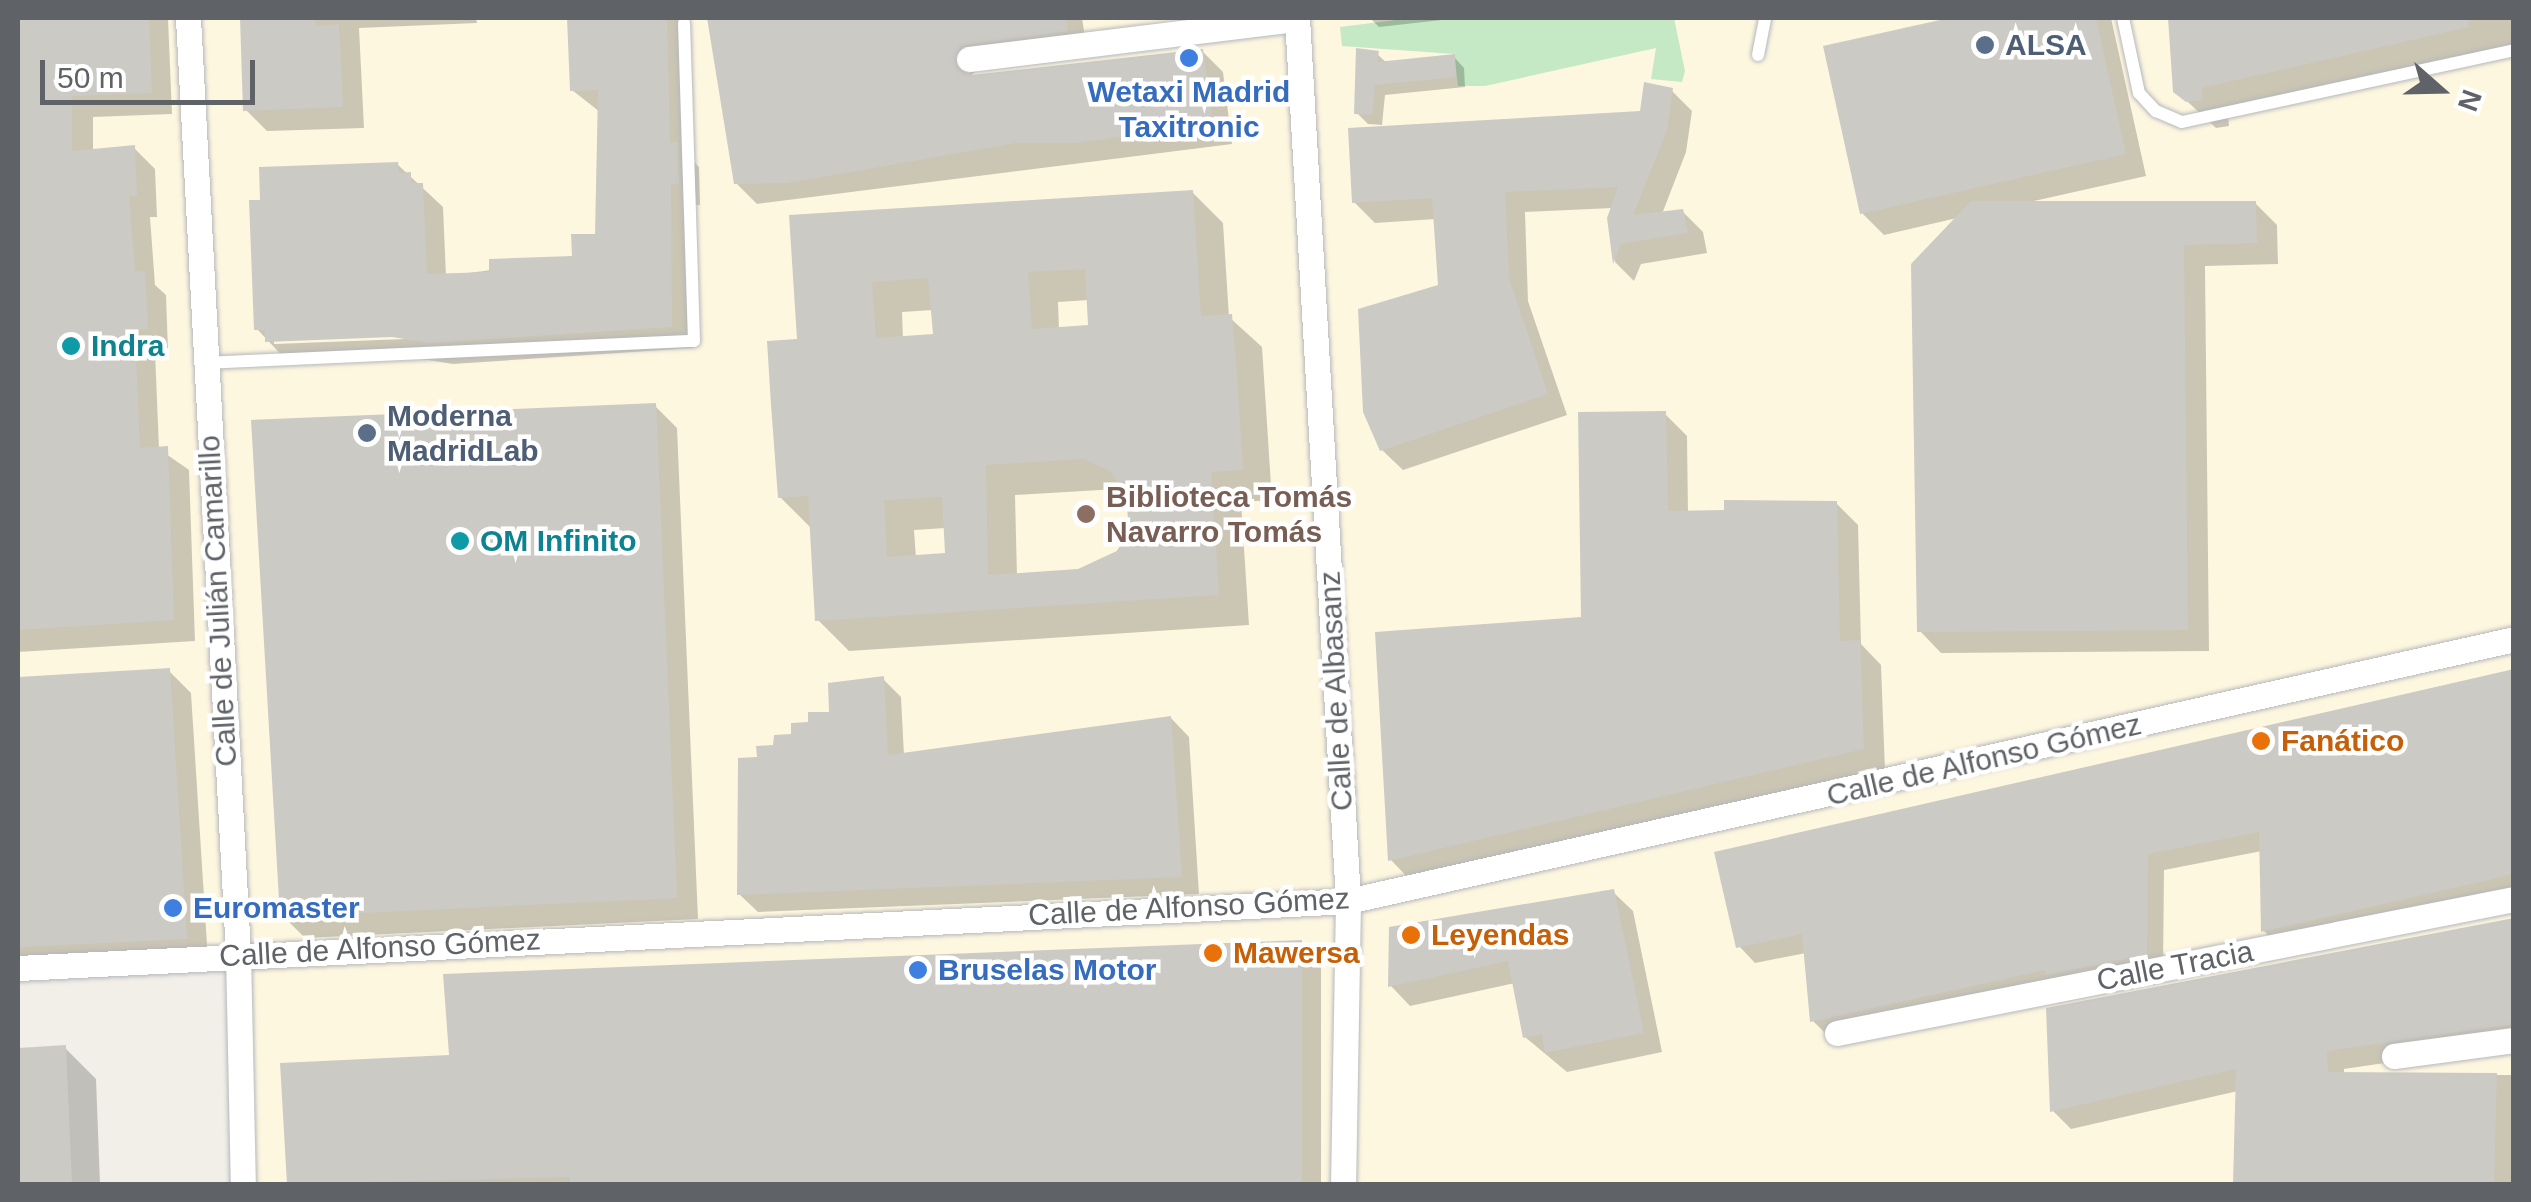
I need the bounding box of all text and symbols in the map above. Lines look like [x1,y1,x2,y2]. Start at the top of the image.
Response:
place label: ALSA [2005,27,2087,63]
marker: ALSA [1974,34,1996,56]
scale bar [45,40,260,102]
north arrow [2391,40,2491,140]
marker: Wetaxi Madrid Taxitronic [1178,47,1200,69]
text: 50 m [57,61,124,94]
place label: Wetaxi Madrid Taxitronic [1088,74,1290,144]
text: N [2452,86,2488,115]
place label: Indra [91,328,164,364]
marker: Indra [60,335,82,357]
place label: Moderna MadridLab [387,398,539,468]
marker: Moderna MadridLab [356,422,378,444]
street label: Calle de Julián Camarillo [191,434,245,768]
place label: Biblioteca Tomás Navarro Tomás [1106,479,1352,550]
marker: Biblioteca Tomás Navarro Tomás [1075,503,1097,525]
place label: OM Infinito [480,523,637,559]
marker: OM Infinito [449,530,471,552]
street label: Calle de Albasanz [1312,569,1360,813]
street label: Calle de Alfonso Gómez [1822,706,2146,814]
place label: Fanático [2281,723,2404,759]
marker: Fanático [2250,730,2272,752]
street label: Calle de Alfonso Gómez [1027,881,1351,933]
place label: Euromaster [193,890,360,926]
marker: Euromaster [162,897,184,919]
place label: Leyendas [1431,917,1569,953]
street label: Calle de Alfonso Gómez [218,922,542,974]
marker: Leyendas [1400,924,1422,946]
street label: Calle Tracia [2094,933,2256,999]
place label: Mawersa [1233,935,1360,971]
marker: Mawersa [1202,942,1224,964]
place label: Bruselas Motor [938,952,1156,988]
marker: Bruselas Motor [907,959,929,981]

